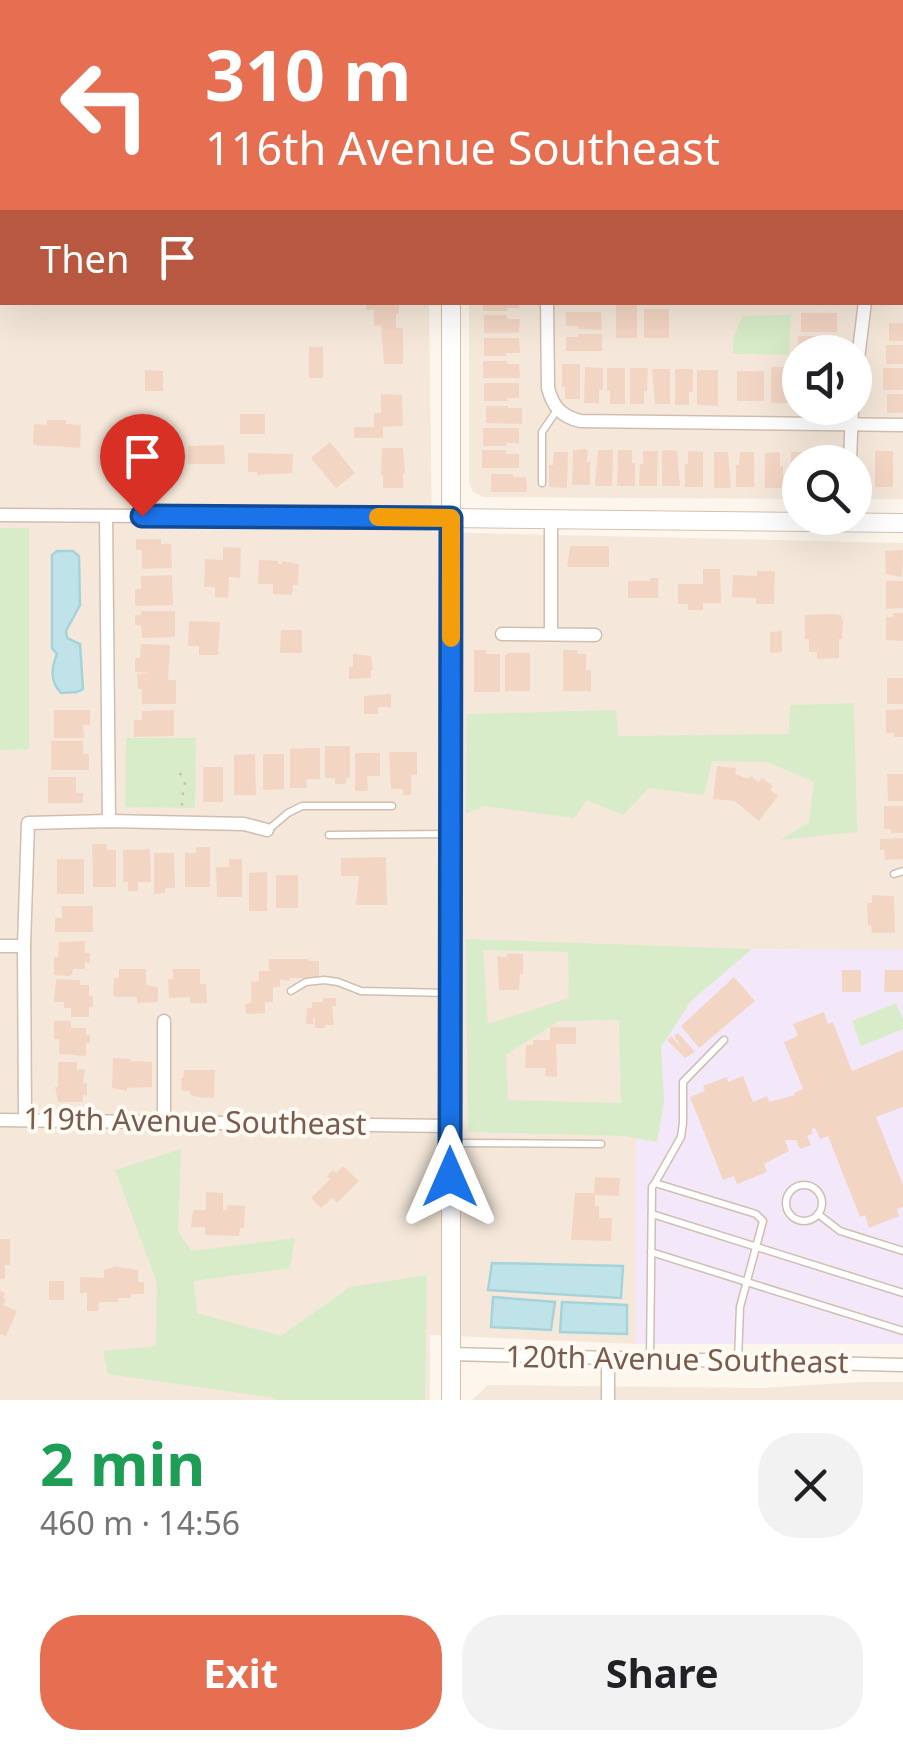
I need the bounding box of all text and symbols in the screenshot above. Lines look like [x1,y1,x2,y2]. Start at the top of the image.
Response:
text: 310 m [205,26,412,122]
icon: left [40,40,170,170]
text: 116th Avenue Southeast [205,117,720,178]
icon: arrive [150,230,205,285]
text: Then [40,232,130,284]
map controls [782,335,872,535]
button: sound [782,335,872,425]
pin [100,414,185,517]
icon: arrive [115,429,170,484]
button: search [782,445,872,535]
street label: 119th Avenue Southeast [23,1097,367,1144]
position arrow [398,1125,502,1229]
street label: 120th Avenue Southeast [505,1335,849,1382]
text: 2 min [40,1422,205,1504]
button: close [758,1433,863,1538]
text: 460 m · 14:56 [40,1501,240,1544]
button: Exit [40,1615,442,1730]
button: Share [462,1615,863,1730]

